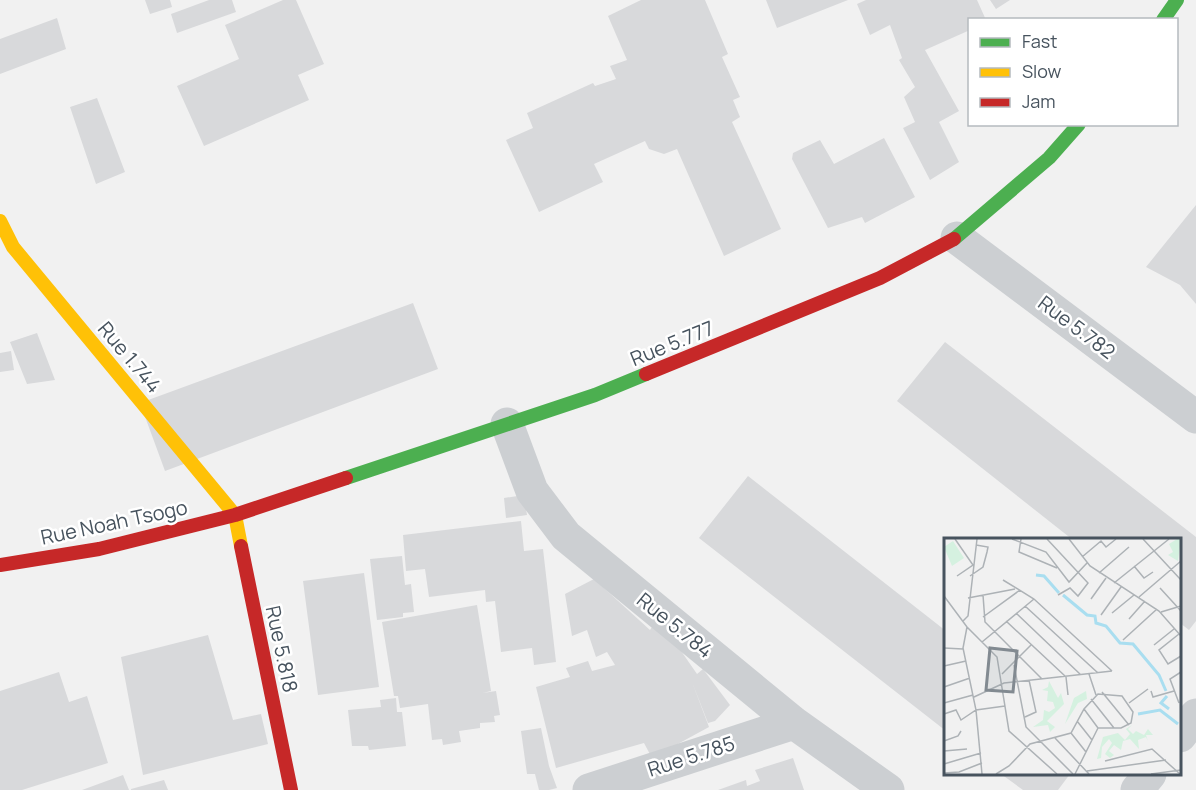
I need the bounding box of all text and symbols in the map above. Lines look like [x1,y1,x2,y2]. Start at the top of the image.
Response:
legend [968,18,1178,126]
text: Fast [1022,29,1057,53]
text: Slow [1022,59,1062,83]
text: Jam [1022,89,1056,113]
street label: Rue 5.782 [1033,289,1121,365]
street label: Rue 5.777 [626,314,718,372]
street label: Rue 1.744 [92,316,168,398]
street label: Rue Noah Tsogo [38,493,190,551]
inset map [944,538,1181,775]
street label: Rue 5.784 [631,586,719,664]
street label: Rue 5.818 [260,603,304,695]
street label: Rue 5.785 [644,729,738,783]

